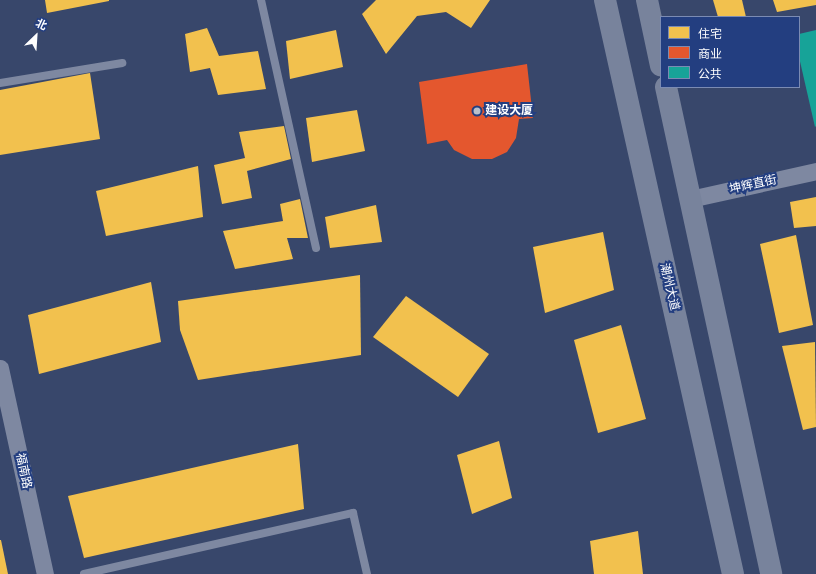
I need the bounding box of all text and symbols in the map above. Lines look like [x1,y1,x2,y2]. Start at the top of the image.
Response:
north arrow [16,16,56,56]
text: 北 [34,16,49,33]
legend [660,16,800,88]
text: 住宅 [698,27,722,41]
text: 商业 [698,47,722,61]
text: 公共 [698,67,722,81]
place label: 建设大厦 [485,104,533,118]
marker: 建设大厦 [472,106,482,116]
street label: 坤辉直街 [728,173,778,197]
street label: 潮州大道 [657,262,681,312]
street label: 福南路 [12,452,34,490]

